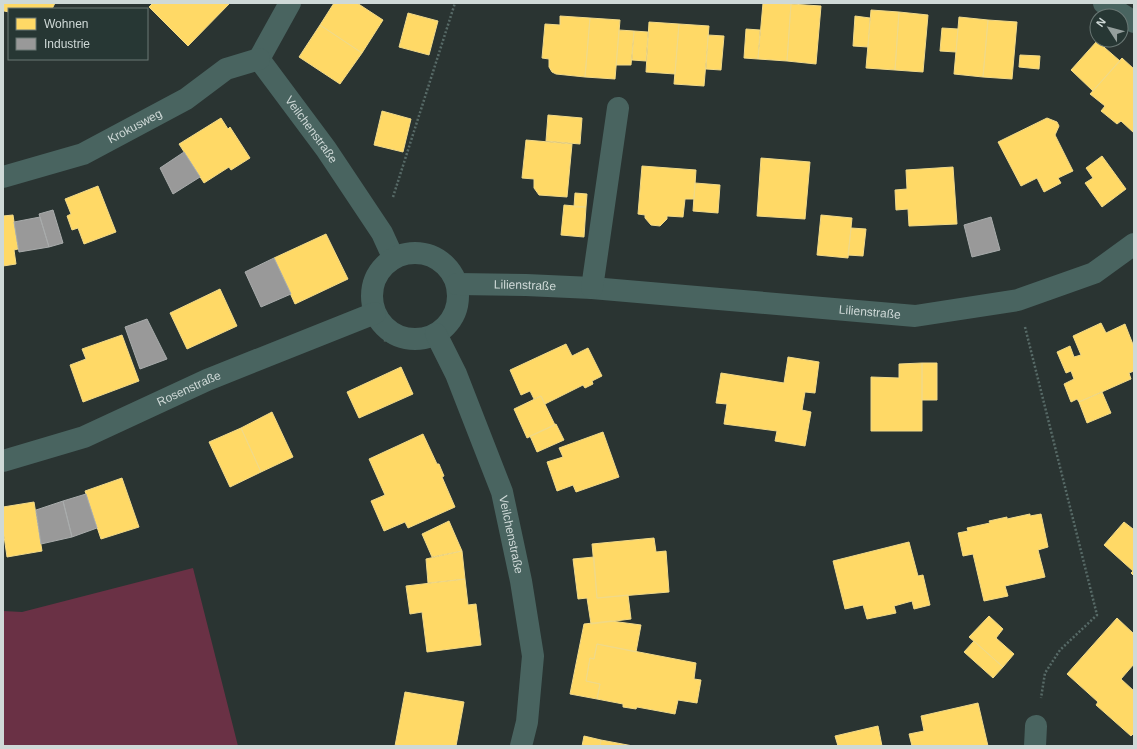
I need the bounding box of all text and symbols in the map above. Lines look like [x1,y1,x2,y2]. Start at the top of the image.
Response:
legend [8,8,148,60]
north arrow [1089,8,1129,48]
text: N [1094,15,1108,29]
text: Wohnen [44,17,88,31]
text: Industrie [44,37,90,51]
street label: Veilchenstraße [282,94,341,166]
street label: Krokusweg [105,106,164,146]
street label: Lilienstraße [494,278,557,293]
street label: Lilienstraße [838,302,902,322]
street label: Rosenstraße [155,368,223,409]
street label: Veilchenstraße [496,494,526,575]

